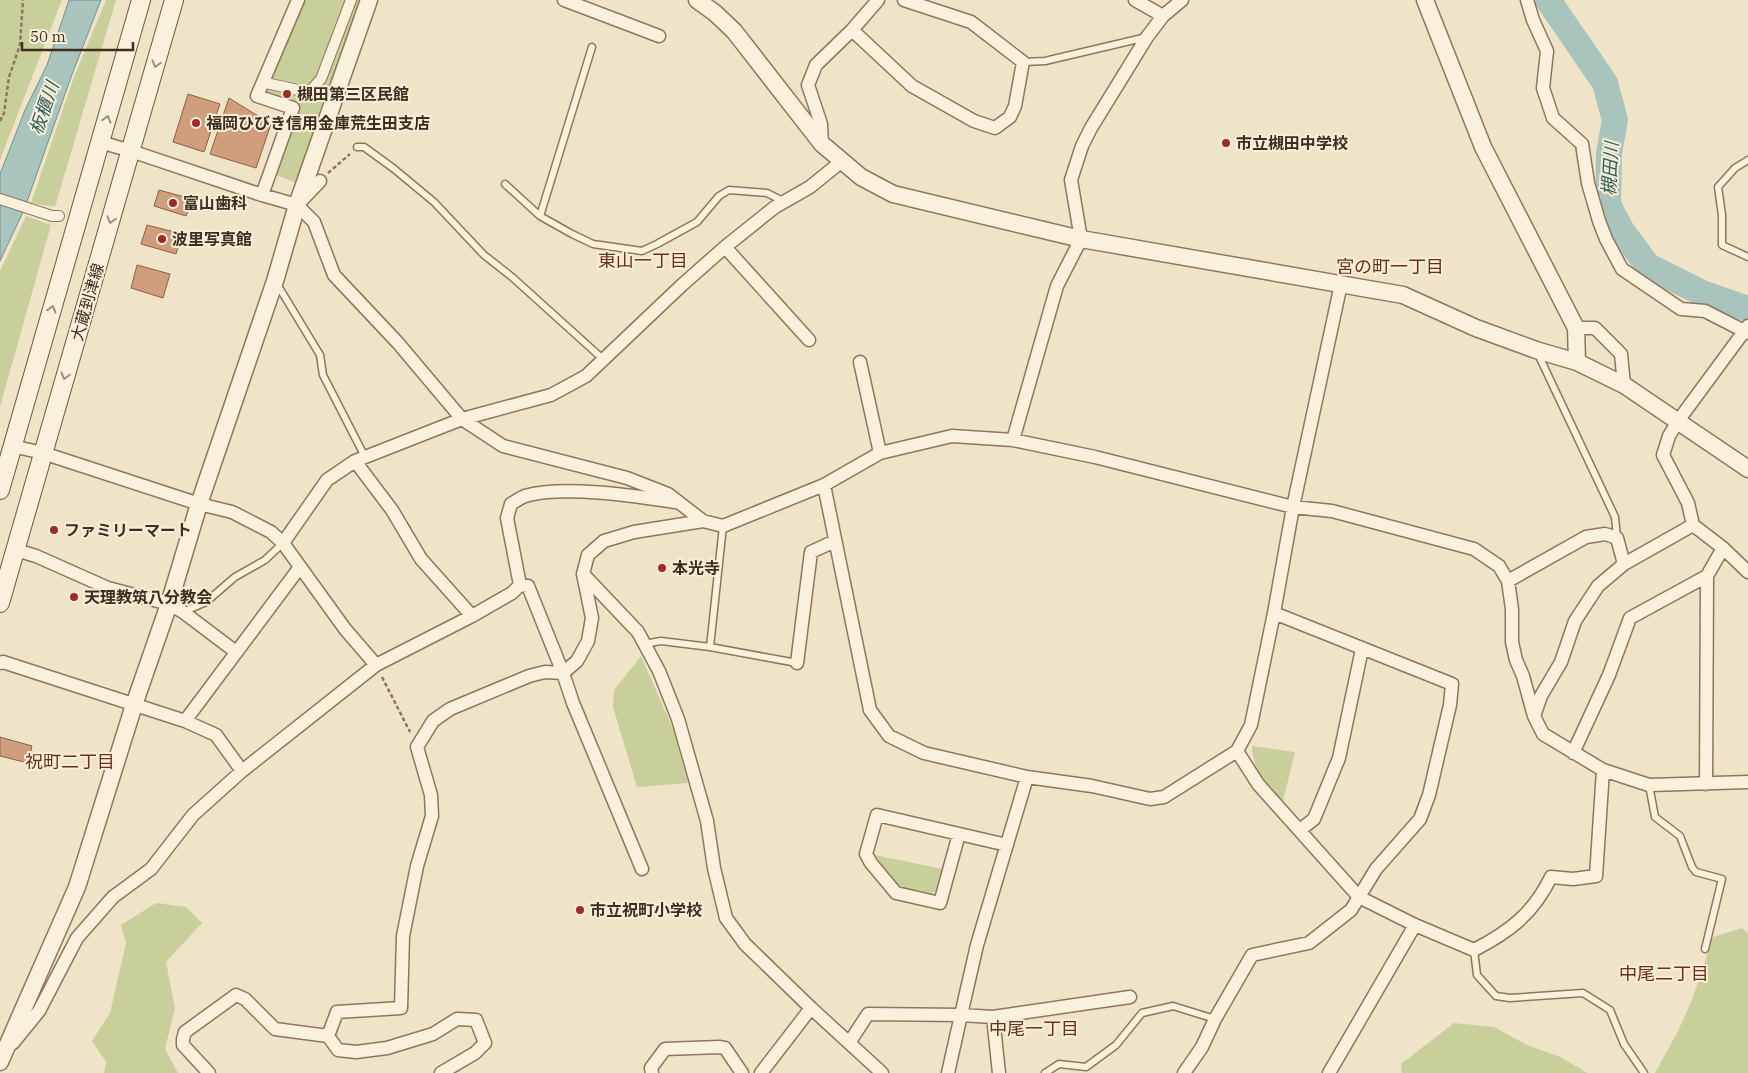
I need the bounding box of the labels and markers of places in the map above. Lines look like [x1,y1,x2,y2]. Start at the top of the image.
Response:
place label: 槻田第三区民館 [297,84,409,104]
marker: 槻田第三区民館 [281,88,293,100]
place label: 福岡ひびき信用金庫荒生田支店 [206,113,430,133]
marker: 福岡ひびき信用金庫荒生田支店 [190,117,202,129]
place label: 市立槻田中学校 [1236,133,1348,153]
marker: 市立槻田中学校 [1220,137,1232,149]
place label: 富山歯科 [183,193,247,213]
marker: 富山歯科 [167,197,179,209]
place label: 波里写真館 [172,229,252,249]
marker: 波里写真館 [156,233,168,245]
place label: ファミリーマート [64,520,192,540]
marker: ファミリーマート [48,524,60,536]
place label: 本光寺 [672,558,720,578]
marker: 本光寺 [656,562,668,574]
place label: 天理教筑八分教会 [84,587,212,607]
marker: 天理教筑八分教会 [68,591,80,603]
place label: 市立祝町小学校 [590,900,702,920]
marker: 市立祝町小学校 [574,904,586,916]

